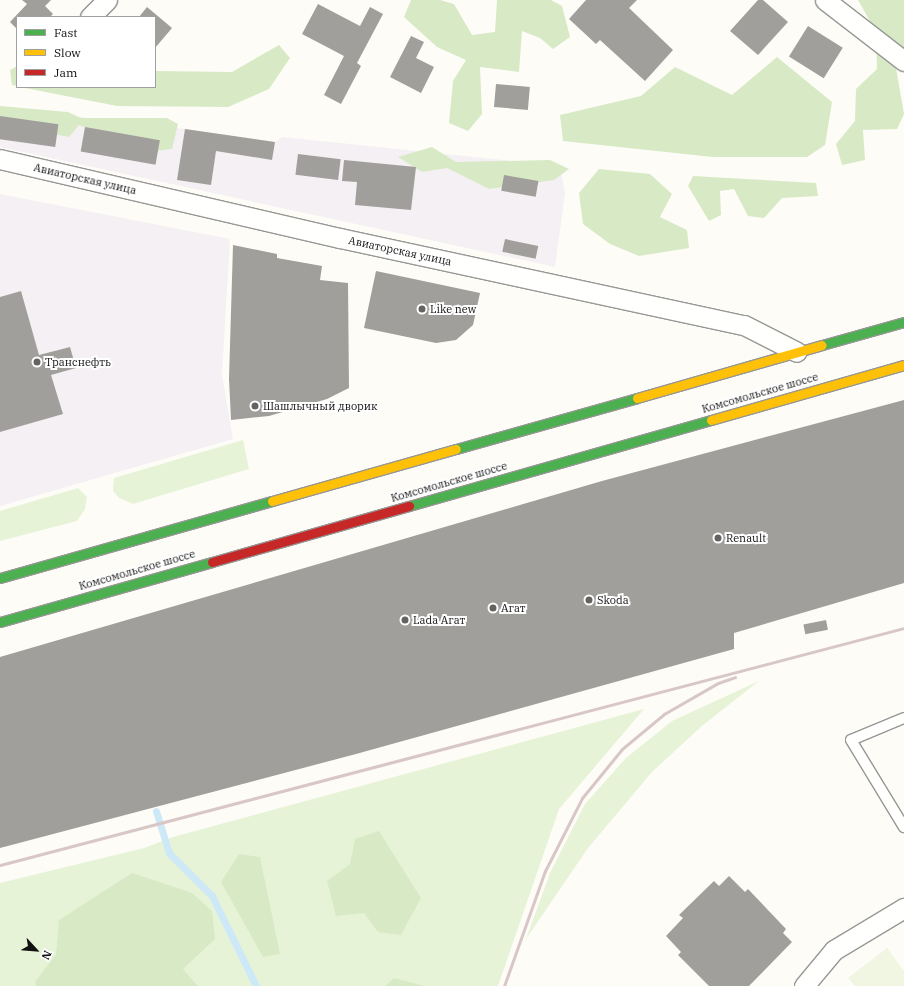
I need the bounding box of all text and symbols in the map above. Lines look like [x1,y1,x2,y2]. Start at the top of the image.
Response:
legend [16,16,156,88]
text: Fast [54,25,78,40]
text: Slow [54,45,81,60]
text: Jam [54,65,77,80]
street label: Авиаторская улица [32,161,138,197]
street label: Авиаторская улица [347,234,453,268]
place label: Like new [430,302,476,316]
marker: Like new [417,304,427,314]
place label: Транснефть [45,355,111,369]
marker: Транснефть [32,357,42,367]
street label: Комсомольское шоссе [700,370,820,416]
place label: Шашлычный дворик [263,399,377,413]
marker: Шашлычный дворик [250,401,260,411]
street label: Комсомольское шоссе [389,459,509,505]
place label: Renault [726,531,766,545]
marker: Renault [713,533,723,543]
street label: Комсомольское шоссе [77,547,197,593]
place label: Skoda [597,593,629,607]
marker: Skoda [584,595,594,605]
place label: Агат [501,601,526,615]
marker: Агат [488,603,498,613]
place label: Lada Агат [413,613,465,627]
marker: Lada Агат [400,615,410,625]
north arrow [16,930,56,970]
text: N [39,948,55,962]

